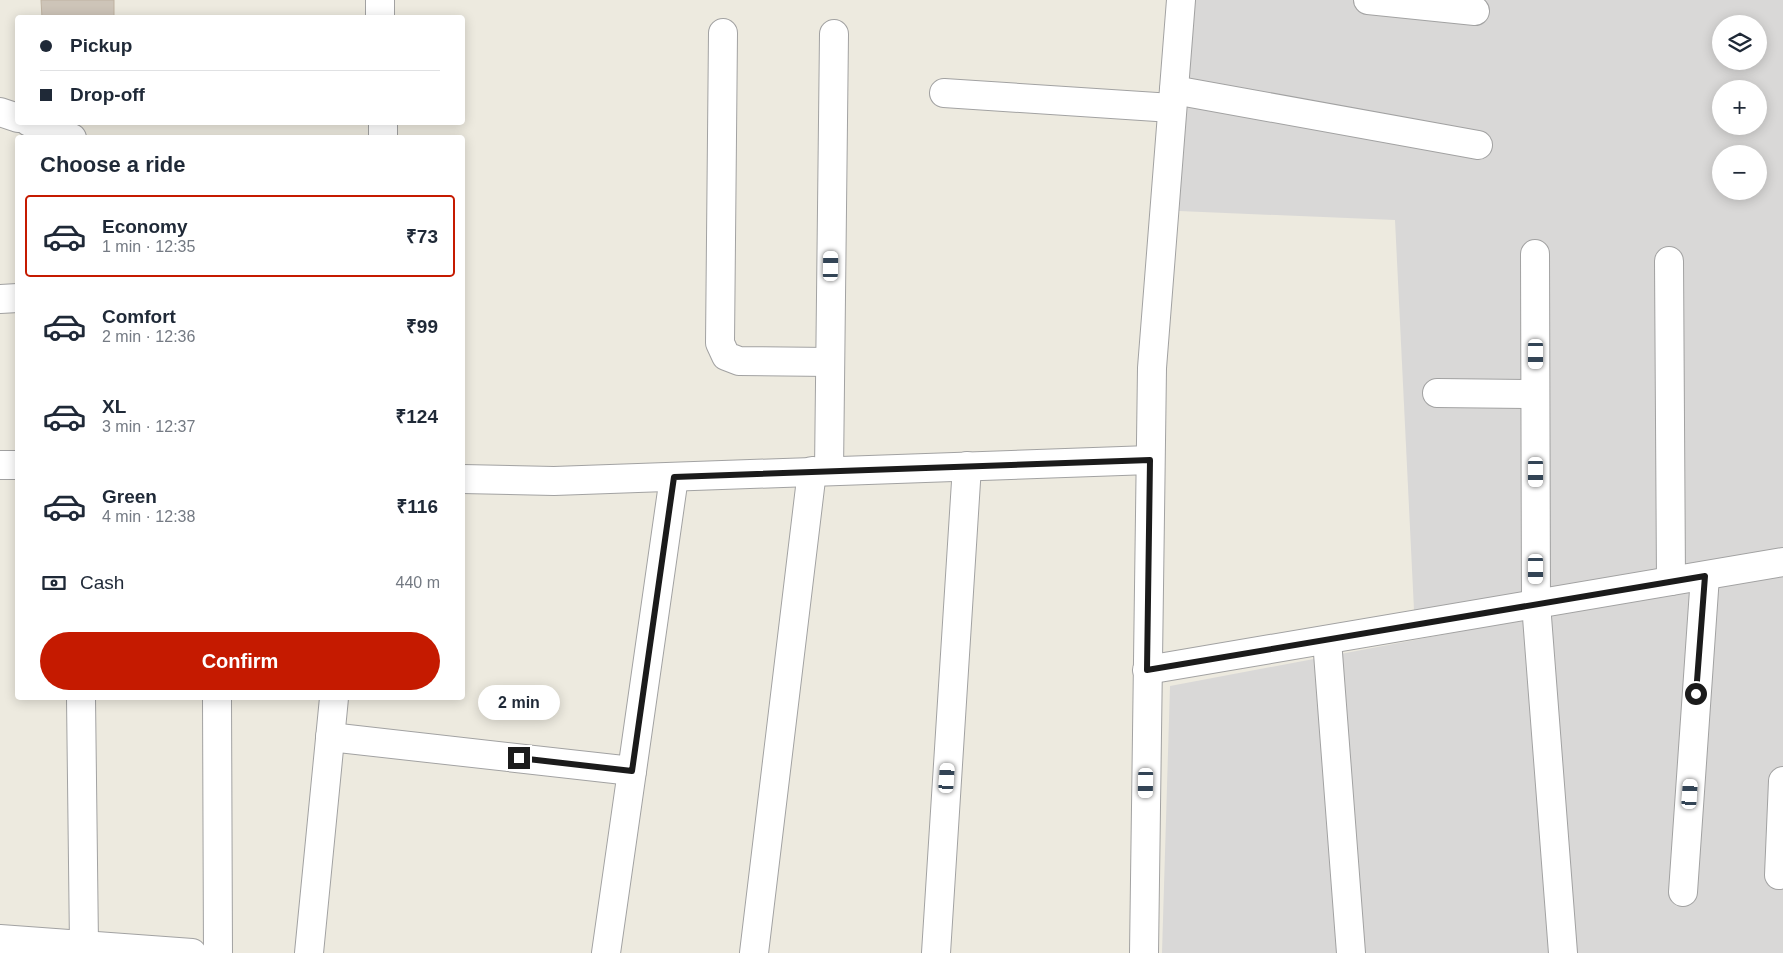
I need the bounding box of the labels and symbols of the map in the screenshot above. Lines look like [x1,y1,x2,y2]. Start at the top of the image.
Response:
car [823,251,838,281]
car [1528,339,1543,369]
car [1528,457,1543,487]
car [1528,554,1543,584]
route start [1685,683,1707,705]
callout: 2 min [478,686,560,720]
route end [508,747,530,769]
car [938,763,955,793]
car [1138,768,1153,798]
car [1681,779,1698,809]

